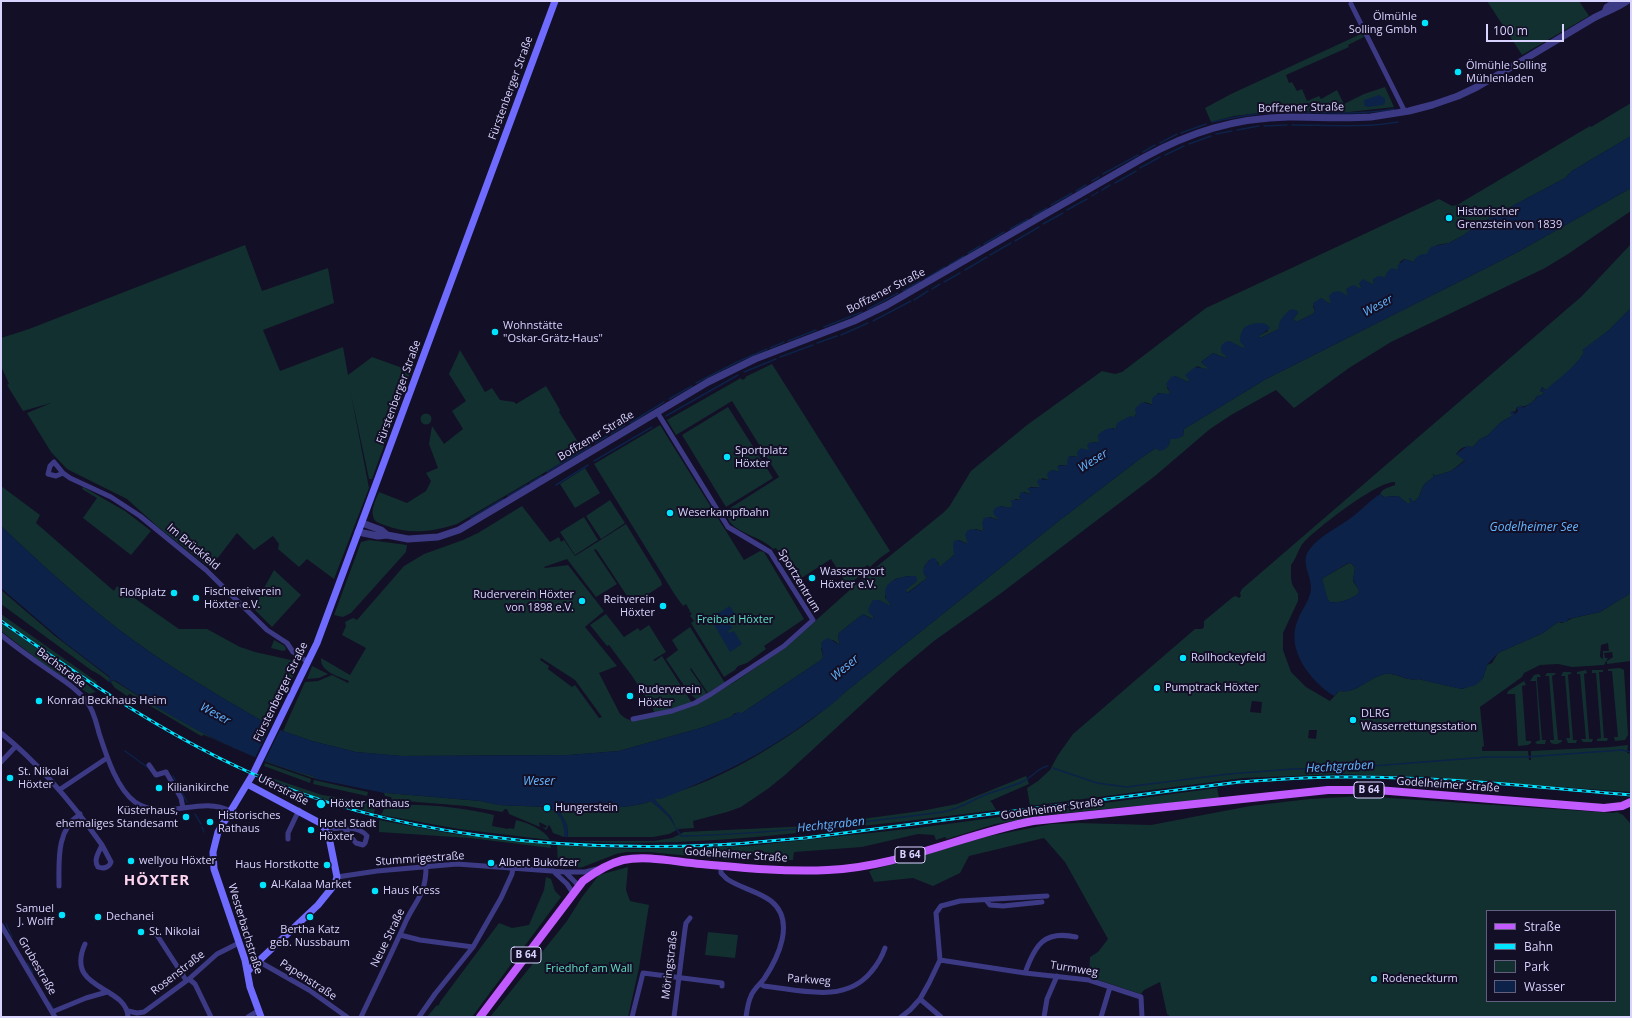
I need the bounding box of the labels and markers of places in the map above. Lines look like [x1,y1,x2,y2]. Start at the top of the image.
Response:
place label: Ölmühle Solling Gmbh [1349,10,1417,36]
marker: Ölmühle Solling Gmbh [1420,18,1430,28]
place label: Ölmühle Solling Mühlenladen [1466,59,1547,85]
marker: Ölmühle Solling Mühlenladen [1453,67,1463,77]
place label: Historischer Grenzstein von 1839 [1457,205,1562,231]
marker: Historischer Grenzstein von 1839 [1444,213,1454,223]
place label: Wohnstätte "Oskar-Grätz-Haus" [503,319,603,345]
marker: Wohnstätte "Oskar-Grätz-Haus" [490,327,500,337]
place label: Sportplatz Höxter [735,444,787,470]
marker: Sportplatz Höxter [722,452,732,462]
place label: Weserkampfbahn [678,506,769,520]
marker: Weserkampfbahn [665,508,675,518]
place label: Wassersport Höxter e.V. [820,565,884,591]
marker: Wassersport Höxter e.V. [807,573,817,583]
place label: Fischereiverein Höxter e.V. [204,585,281,611]
place label: Floßplatz [119,586,166,600]
marker: Floßplatz [169,588,179,598]
place label: Ruderverein Höxter von 1898 e.V. [473,588,574,614]
marker: Fischereiverein Höxter e.V. [191,593,201,603]
place label: Reitverein Höxter [603,593,655,619]
marker: Ruderverein Höxter von 1898 e.V. [577,596,587,606]
marker: Reitverein Höxter [658,601,668,611]
place label: Rollhockeyfeld [1191,651,1265,665]
marker: Rollhockeyfeld [1178,653,1188,663]
place label: Pumptrack Höxter [1165,681,1259,695]
place label: Ruderverein Höxter [638,683,701,709]
marker: Pumptrack Höxter [1152,683,1162,693]
marker: Ruderverein Höxter [625,691,635,701]
place label: Konrad Beckhaus Heim [47,694,167,708]
marker: Konrad Beckhaus Heim [34,696,44,706]
place label: DLRG Wasserrettungsstation [1361,707,1477,733]
marker: DLRG Wasserrettungsstation [1348,715,1358,725]
place label: St. Nikolai Höxter [18,765,69,791]
marker: St. Nikolai Höxter [5,773,15,783]
place label: Kilianikirche [167,781,229,795]
marker: Kilianikirche [154,783,164,793]
place label: Höxter Rathaus [330,797,410,811]
marker: Höxter Rathaus [315,798,327,810]
place label: Hungerstein [555,801,618,815]
marker: Hungerstein [542,803,552,813]
place label: Küsterhaus, ehemaliges Standesamt [56,804,178,830]
place label: Historisches Rathaus [218,809,281,835]
marker: Küsterhaus, ehemaliges Standesamt [181,812,191,822]
marker: Historisches Rathaus [205,817,215,827]
place label: Hotel Stadt Höxter [319,817,376,843]
marker: Hotel Stadt Höxter [306,825,316,835]
place label: wellyou Höxter [139,854,216,868]
marker: wellyou Höxter [126,856,136,866]
place label: Albert Bukofzer [499,856,579,870]
place label: Haus Horstkotte [235,858,319,872]
marker: Albert Bukofzer [486,858,496,868]
marker: Haus Horstkotte [322,860,332,870]
place label: Al-Kalaa Market [271,878,351,892]
marker: Al-Kalaa Market [258,880,268,890]
place label: Haus Kress [383,884,440,898]
marker: Haus Kress [370,886,380,896]
place label: Samuel J. Wolff [16,902,54,928]
marker: Samuel J. Wolff [57,910,67,920]
place label: Dechanei [106,910,154,924]
marker: Dechanei [93,912,103,922]
marker: Bertha Katz geb. Nussbaum [305,912,315,922]
place label: Bertha Katz geb. Nussbaum [270,923,350,949]
place label: St. Nikolai [149,925,200,939]
marker: St. Nikolai [136,927,146,937]
place label: Rodeneckturm [1382,972,1458,986]
marker: Rodeneckturm [1369,974,1379,984]

